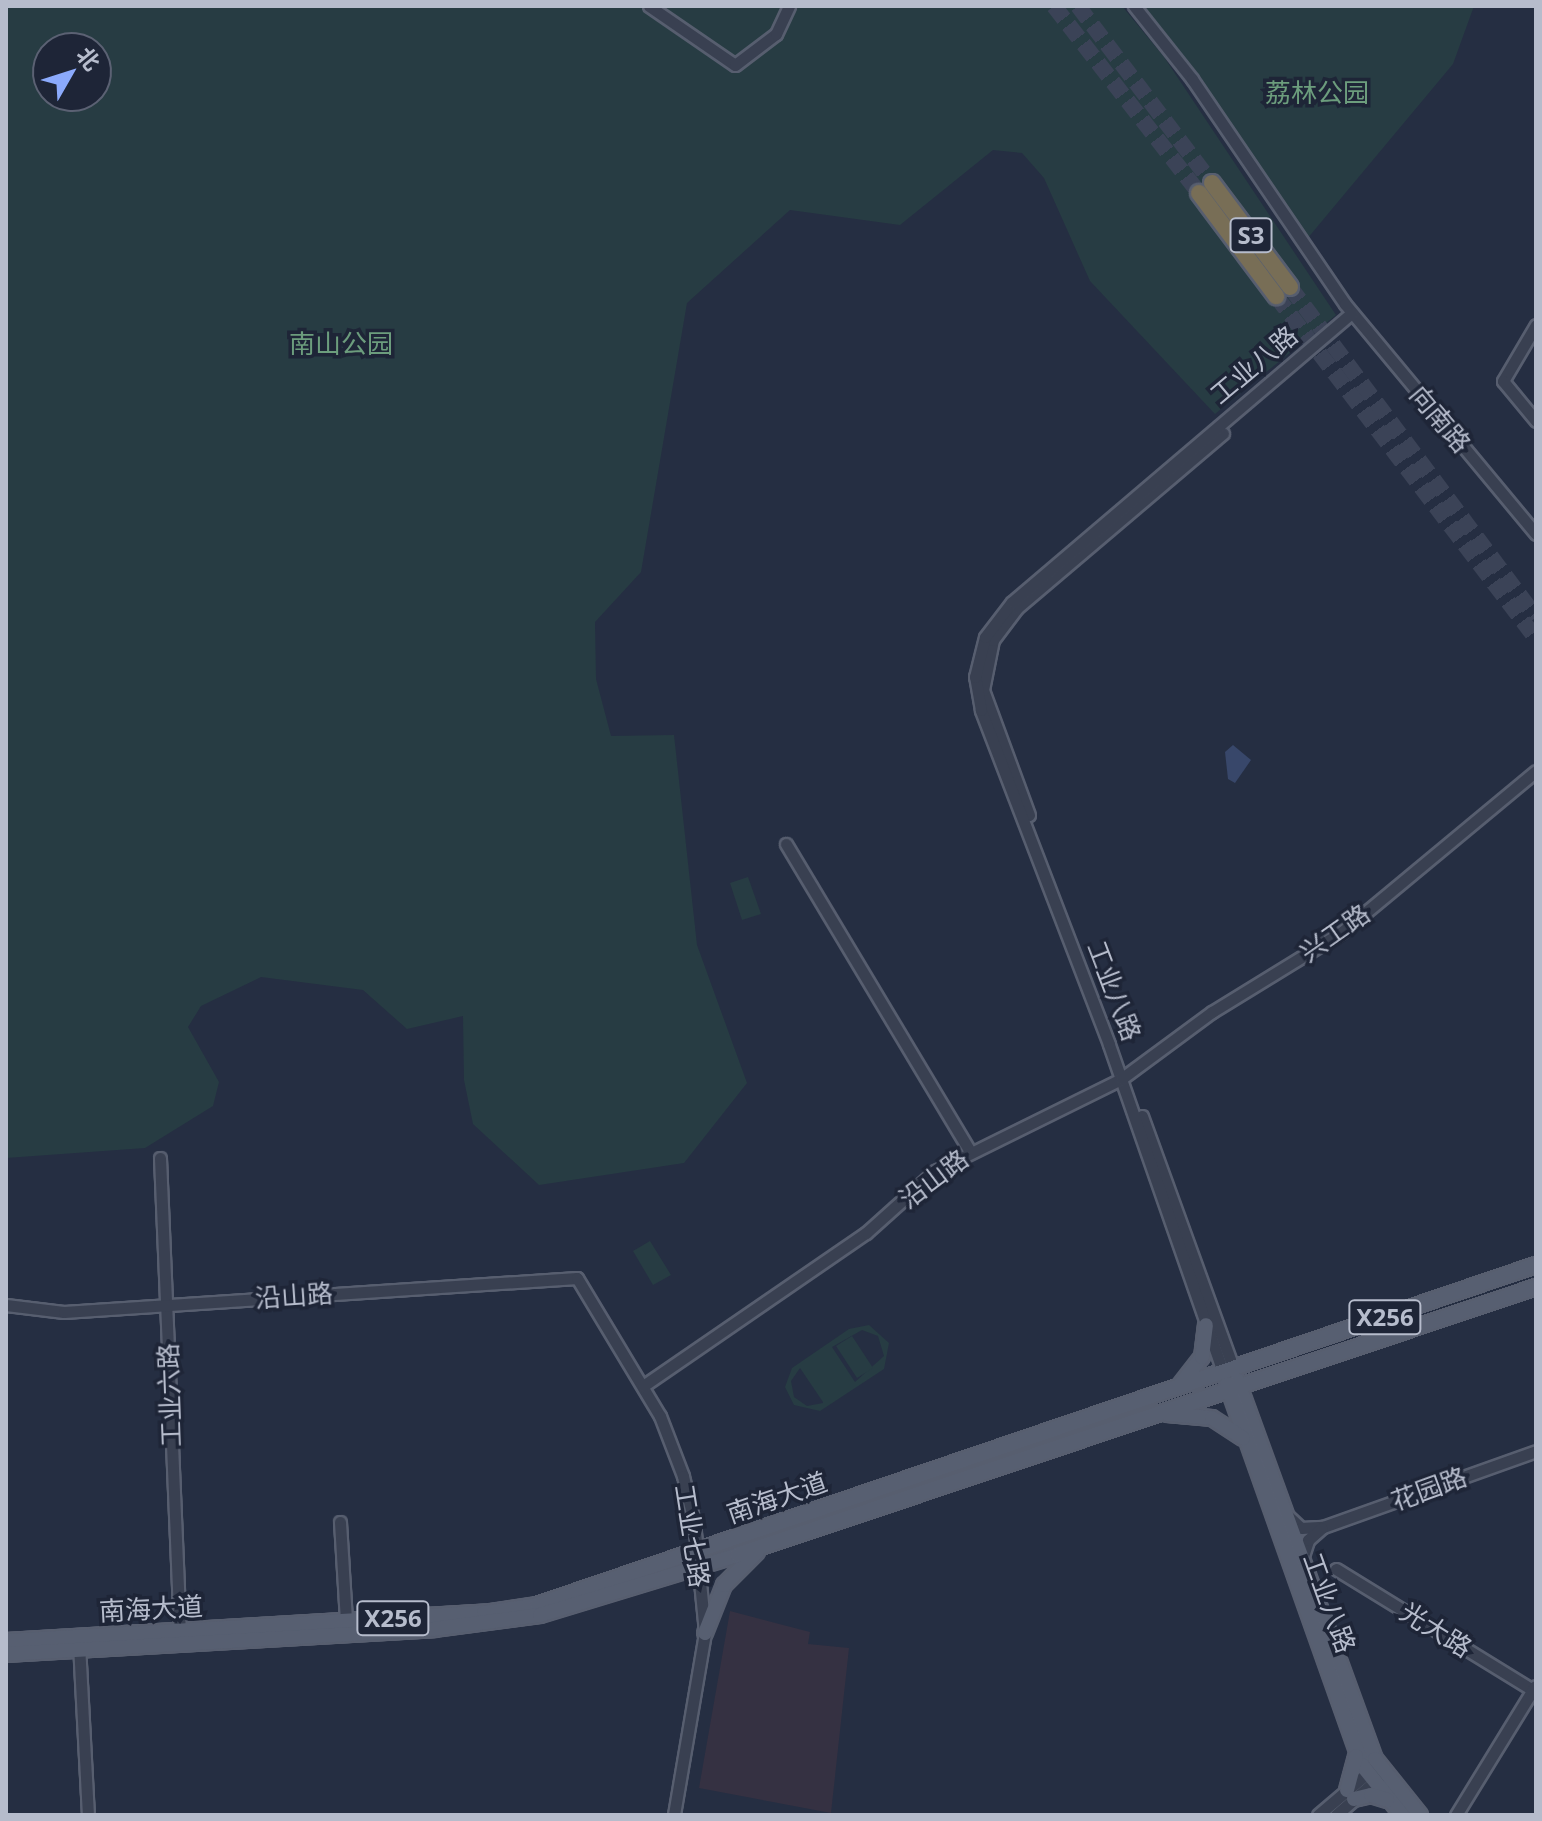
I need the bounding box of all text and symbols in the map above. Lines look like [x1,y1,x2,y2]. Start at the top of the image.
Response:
north arrow [32,32,112,112]
text: 北 [71,40,108,76]
park label: 荔林公园 [1265,77,1369,109]
road number: S3 [1229,215,1273,255]
street label: 工业八路 [1204,320,1304,410]
park label: 南山公园 [289,328,393,360]
street label: 向南路 [1403,379,1477,459]
street label: 兴工路 [1294,898,1376,968]
street label: 工业八路 [1081,937,1147,1045]
street label: 沿山路 [893,1143,975,1215]
street label: 沿山路 [254,1278,334,1314]
road number: X256 [1347,1297,1423,1337]
street label: 工业六路 [153,1342,187,1448]
street label: 花园路 [1387,1461,1471,1517]
street label: 南海大道 [723,1466,831,1530]
street label: 工业七路 [668,1482,716,1590]
street label: 工业八路 [1297,1549,1361,1657]
street label: 南海大道 [98,1591,204,1627]
street label: 光大路 [1395,1596,1477,1664]
road number: X256 [355,1598,431,1638]

